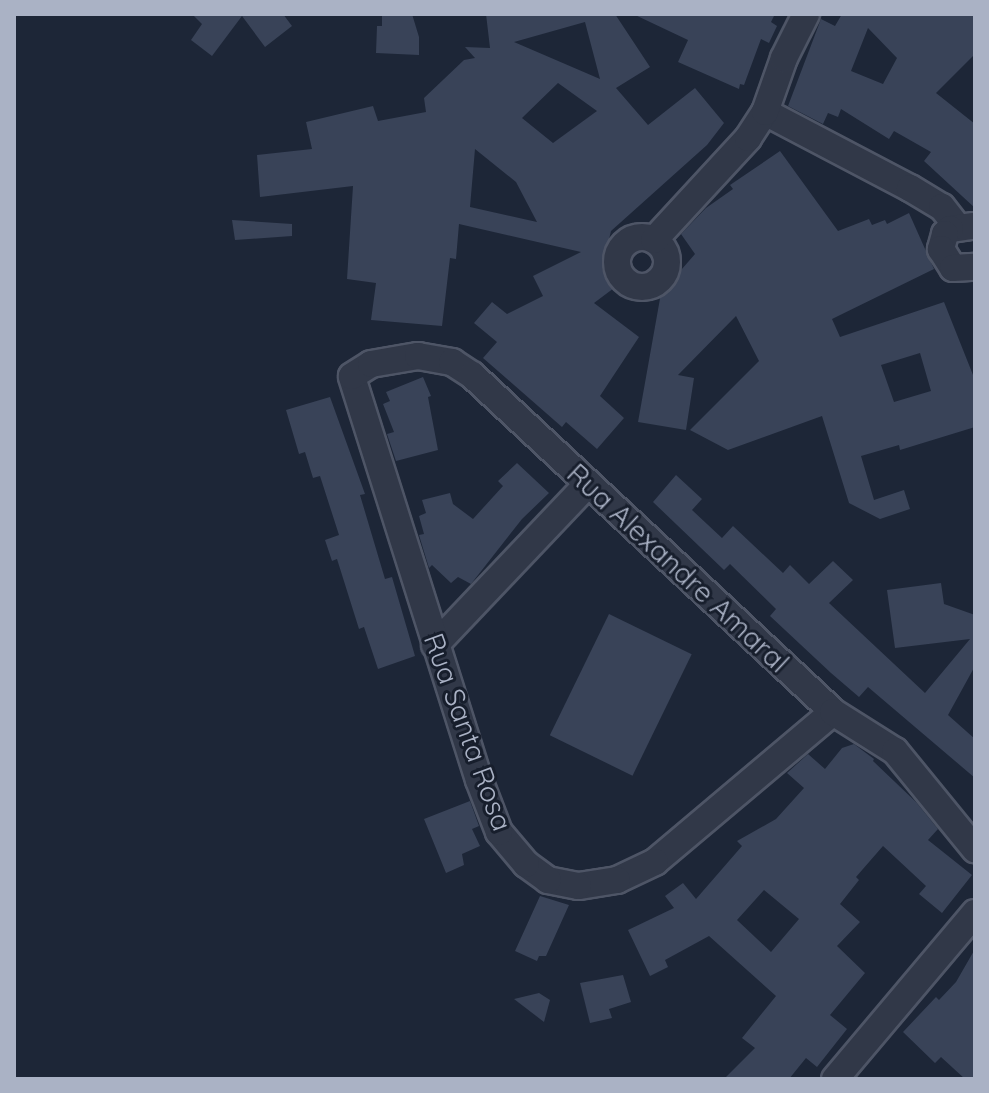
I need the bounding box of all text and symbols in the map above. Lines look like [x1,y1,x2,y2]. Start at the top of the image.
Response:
street label: Rua Alexandre Amaral [560,457,796,679]
street label: Rua Santa Rosa [417,629,519,835]

